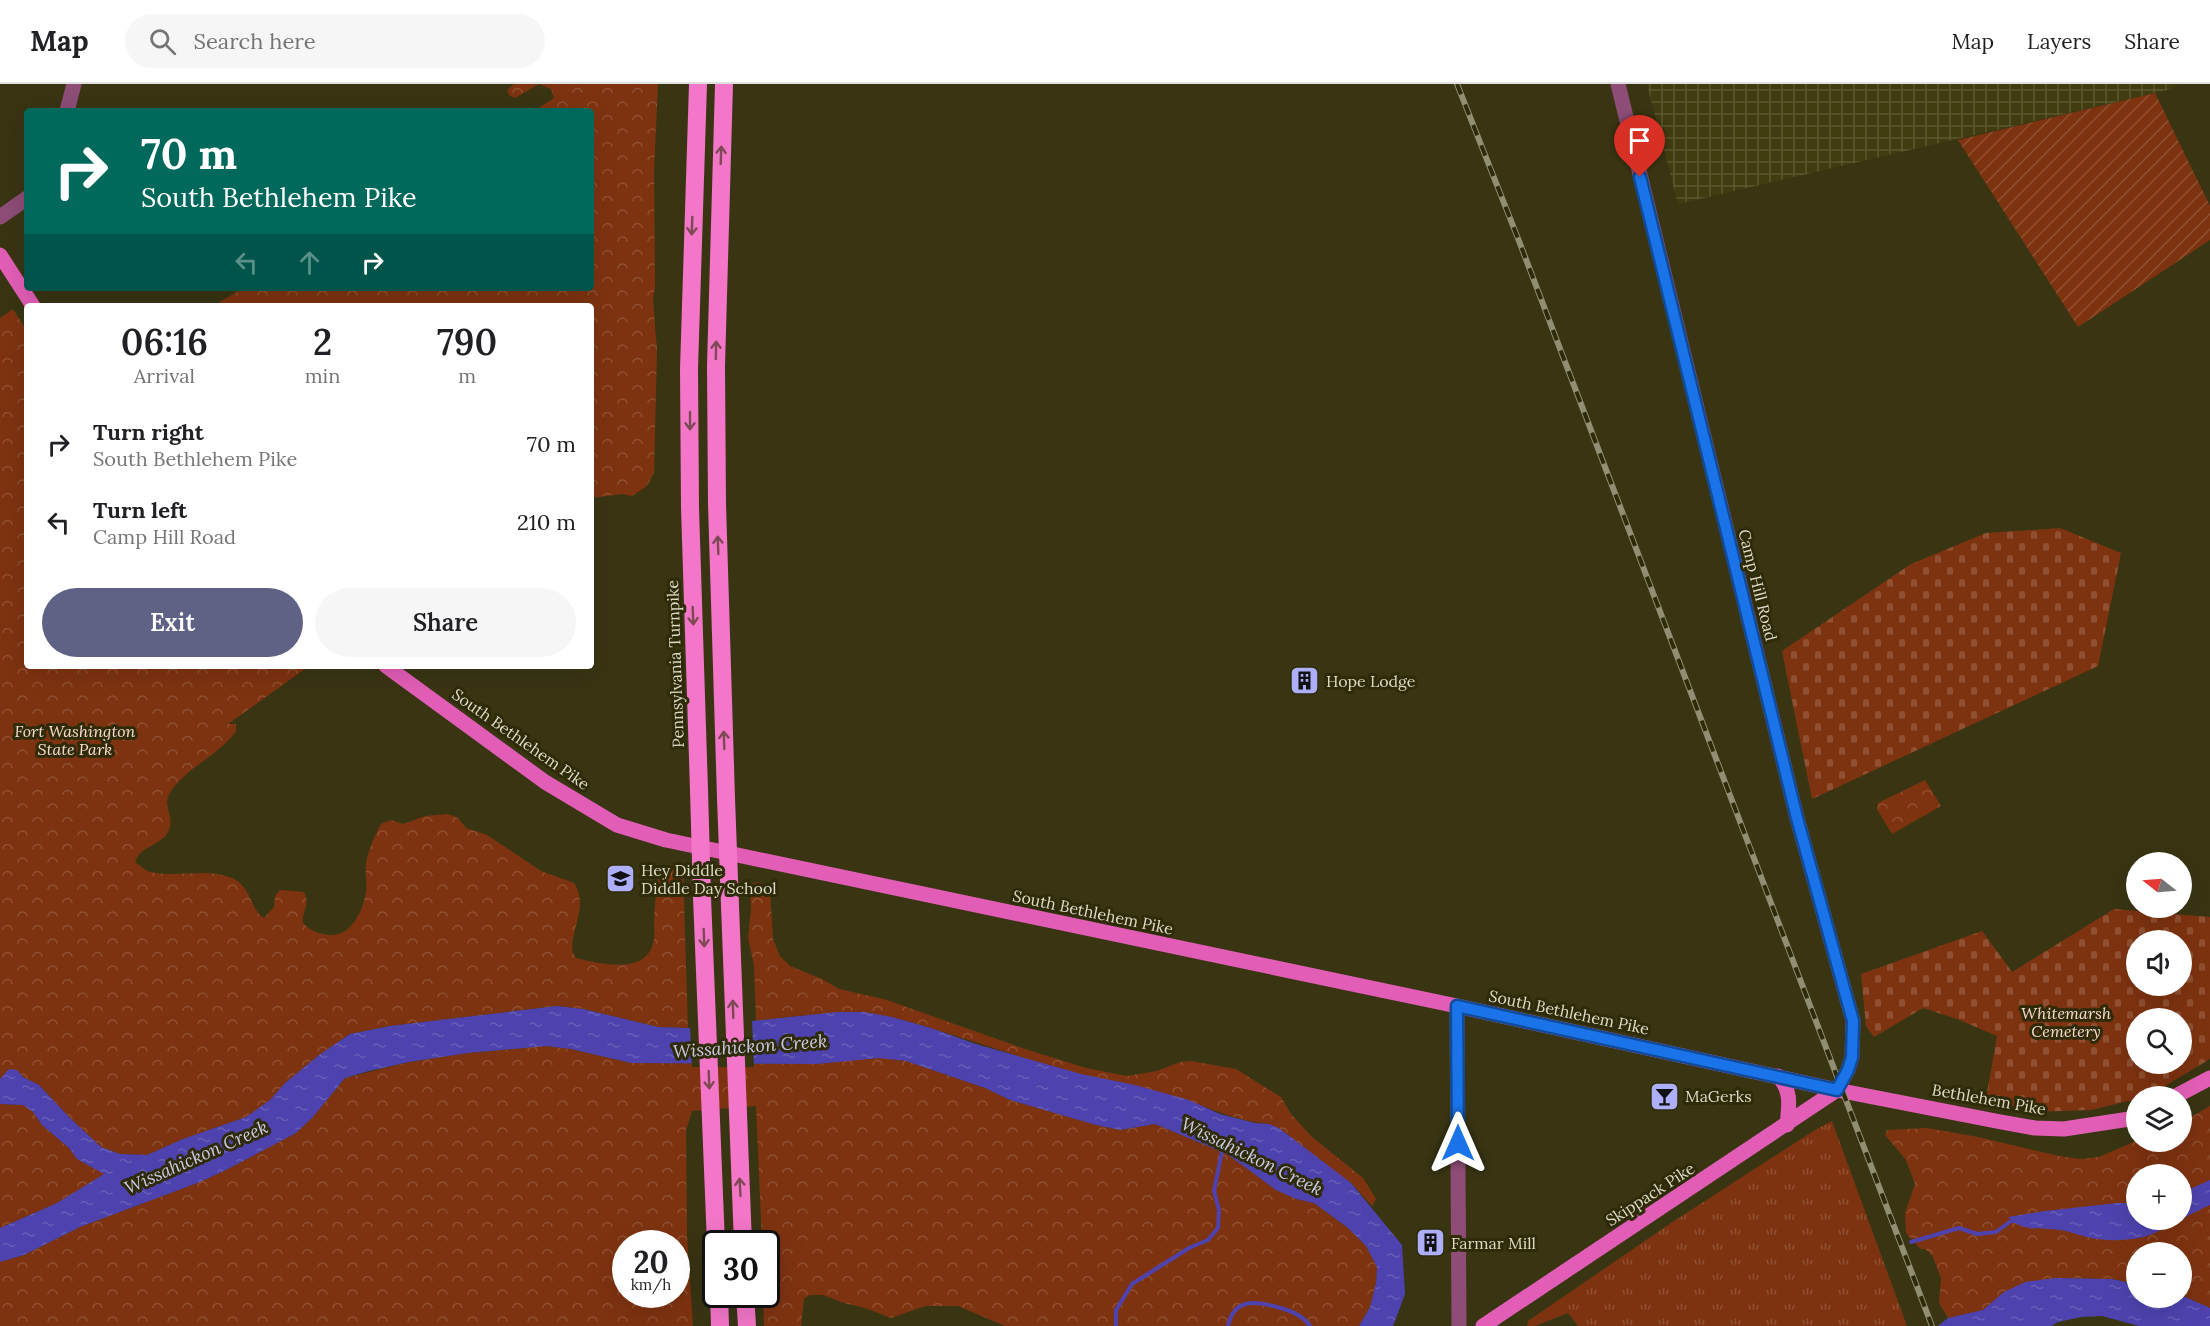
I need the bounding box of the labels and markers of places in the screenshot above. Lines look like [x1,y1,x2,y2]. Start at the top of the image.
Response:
pin [1614,115,1665,177]
building icon: Hope Lodge [1289,665,1321,697]
place label: Hope Lodge [1326,671,1416,691]
place label: Hey Diddle Diddle Day School [641,860,777,898]
school or university icon: Hey Diddle Diddle Day School [604,863,636,895]
bar icon: MaGerks [1648,1080,1680,1112]
place label: MaGerks [1685,1086,1752,1106]
building icon: Farmar Mill [1414,1227,1446,1259]
place label: Farmar Mill [1451,1233,1536,1253]

